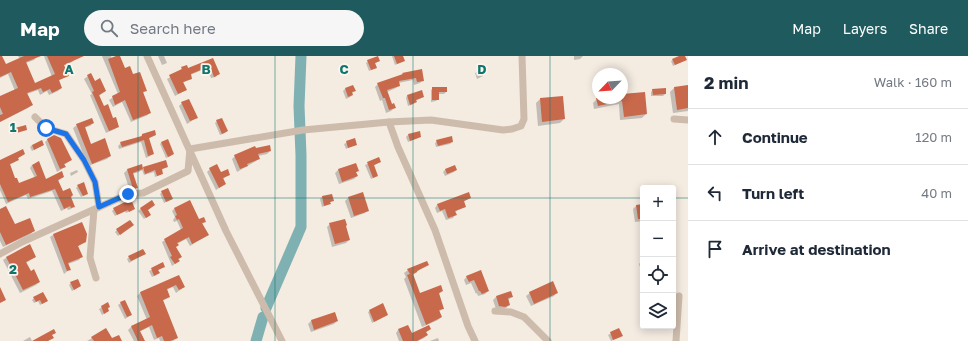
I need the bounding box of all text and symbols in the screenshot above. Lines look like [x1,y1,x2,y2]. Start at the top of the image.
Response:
search box [84,10,364,46]
text: Map [20,17,60,40]
icon: search [98,17,120,39]
text: Search here [130,19,216,37]
text: Map [792,20,821,37]
text: Layers [843,20,887,37]
text: Share [909,20,948,37]
text: A [64,61,74,77]
text: B [201,61,211,77]
text: C [339,61,349,77]
text: D [477,61,487,77]
north arrow [592,68,628,104]
text: 2 min [704,72,748,93]
text: Walk · 160 m [874,74,952,90]
text: 1 [10,119,17,135]
route start [37,119,55,137]
icon: ahead [704,126,726,148]
text: Continue [742,128,808,146]
text: 120 m [915,129,952,145]
icon: left [704,182,726,204]
text: Turn left [742,184,804,202]
route end [119,185,137,203]
map controls [640,185,676,329]
button: + [640,185,676,221]
text: 40 m [921,185,952,201]
button: − [640,221,676,257]
icon: arrive [704,238,726,260]
text: Arrive at destination [742,240,891,258]
button: locate [640,257,676,293]
text: 2 [9,261,17,277]
button: layers [640,293,676,329]

